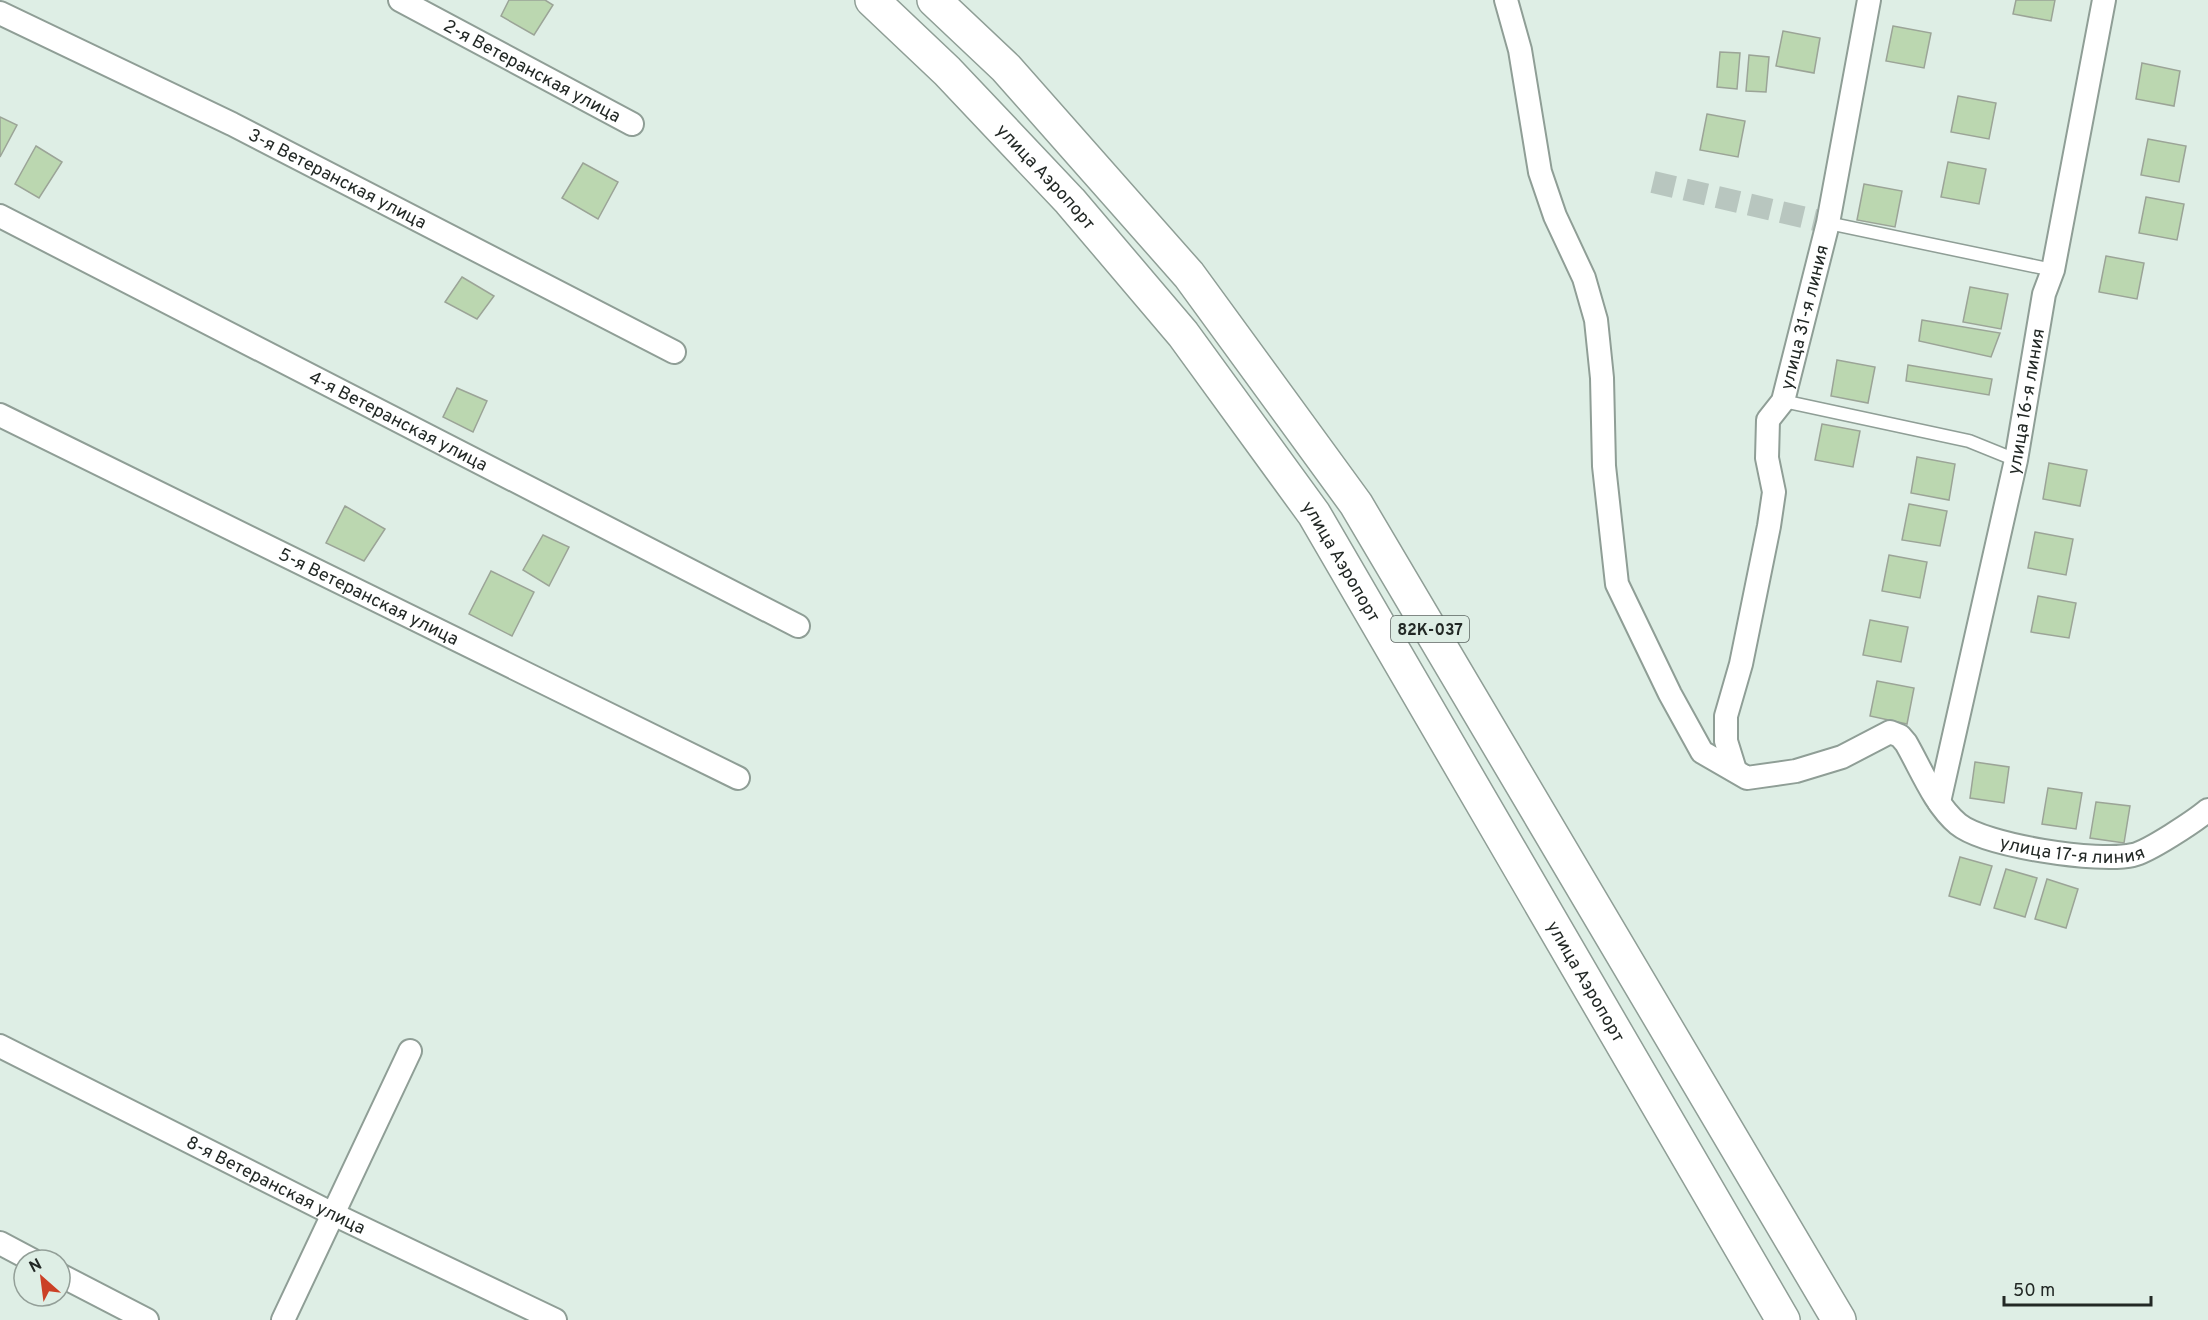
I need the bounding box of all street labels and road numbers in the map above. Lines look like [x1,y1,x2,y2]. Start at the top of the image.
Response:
street label: 2-я Ветеранская улица [439,15,624,129]
street label: улица Аэропорт [990,120,1100,235]
street label: 3-я Ветеранская улица [244,124,430,235]
street label: улица 31-я линия [1776,243,1835,393]
street label: улица 16-я линия [2003,327,2051,477]
street label: 4-я Ветеранская улица [305,367,491,478]
street label: улица Аэропорт [1296,497,1384,627]
street label: 5-я Ветеранская улица [274,544,462,652]
road number: 82К-037 [1391,616,1469,642]
street label: улица 17-я линия [1997,832,2149,870]
street label: улица Аэропорт [1540,917,1629,1047]
street label: 8-я Ветеранская улица [182,1132,369,1241]

